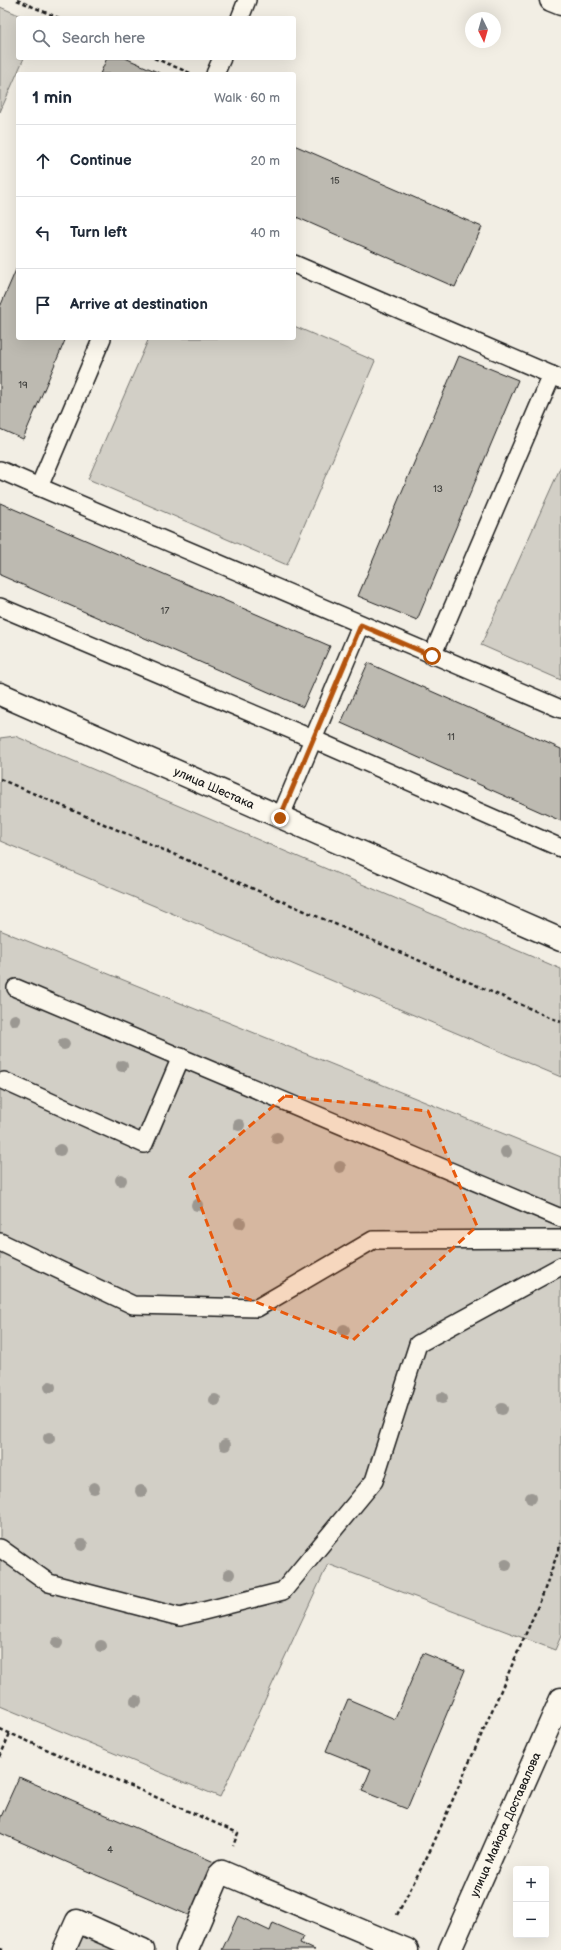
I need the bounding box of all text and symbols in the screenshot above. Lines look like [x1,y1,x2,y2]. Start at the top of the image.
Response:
north arrow [465,12,501,48]
search box [16,16,296,60]
icon: search [30,27,52,49]
text: Search here [62,29,145,48]
text: 1 min [32,88,72,108]
text: Walk · 60 m [214,90,280,106]
icon: ahead [32,150,54,172]
text: Continue [70,151,132,170]
text: 20 m [250,153,280,169]
house number: 15 [330,175,340,187]
icon: left [32,222,54,244]
text: Turn left [70,223,127,242]
text: 40 m [250,225,280,241]
icon: arrive [32,294,54,316]
text: Arrive at destination [70,295,208,314]
house number: 19 [18,379,28,391]
house number: 13 [433,483,443,495]
house number: 17 [161,605,169,617]
route start [423,647,441,665]
house number: 11 [447,731,455,743]
street label: улица Шестака [172,764,257,813]
route end [271,809,289,827]
street label: улица Майора Доставалова [467,1750,544,1900]
house number: 4 [107,1844,113,1856]
map controls [513,1866,549,1938]
button: + [513,1866,549,1902]
button: − [513,1902,549,1938]

